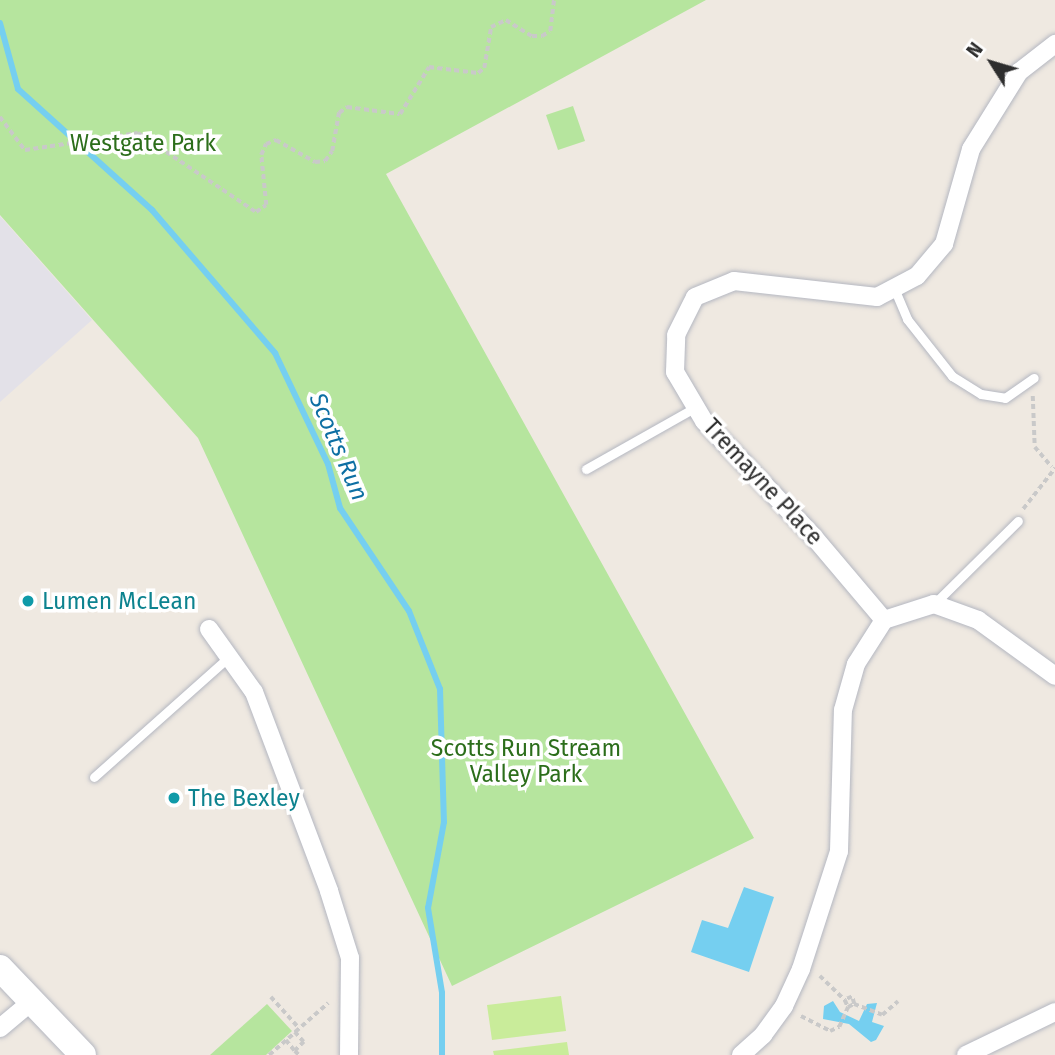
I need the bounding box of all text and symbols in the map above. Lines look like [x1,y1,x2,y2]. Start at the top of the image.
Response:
north arrow [957,28,1027,98]
text: N [962,38,988,62]
park label: Westgate Park [70,129,216,157]
water label: Scotts Run [302,389,374,505]
street label: Tremayne Place [697,413,829,551]
place label: Lumen McLean [42,587,196,615]
marker: Lumen McLean [20,593,36,609]
park label: Scotts Run Stream Valley Park [431,734,621,788]
place label: The Bexley [188,784,300,812]
marker: The Bexley [166,790,182,806]

